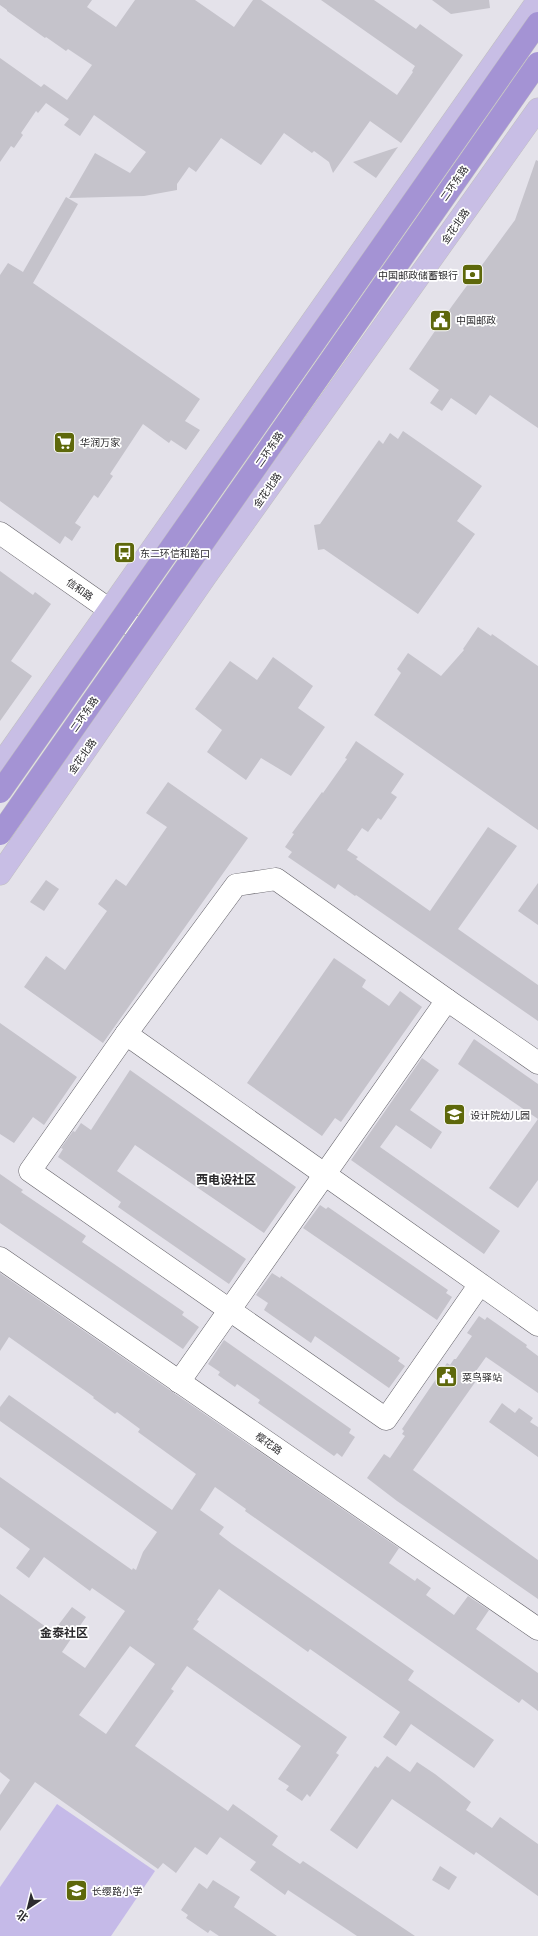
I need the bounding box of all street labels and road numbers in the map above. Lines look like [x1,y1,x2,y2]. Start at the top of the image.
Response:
street label: 二环东路 [438,163,471,203]
street label: 金花北路 [439,206,472,246]
street label: 二环东路 [253,429,286,469]
street label: 金花北路 [251,470,284,510]
street label: 信和路 [64,575,96,603]
street label: 二环东路 [68,694,101,734]
street label: 金花北路 [66,736,99,776]
street label: 樱花路 [253,1429,285,1457]

